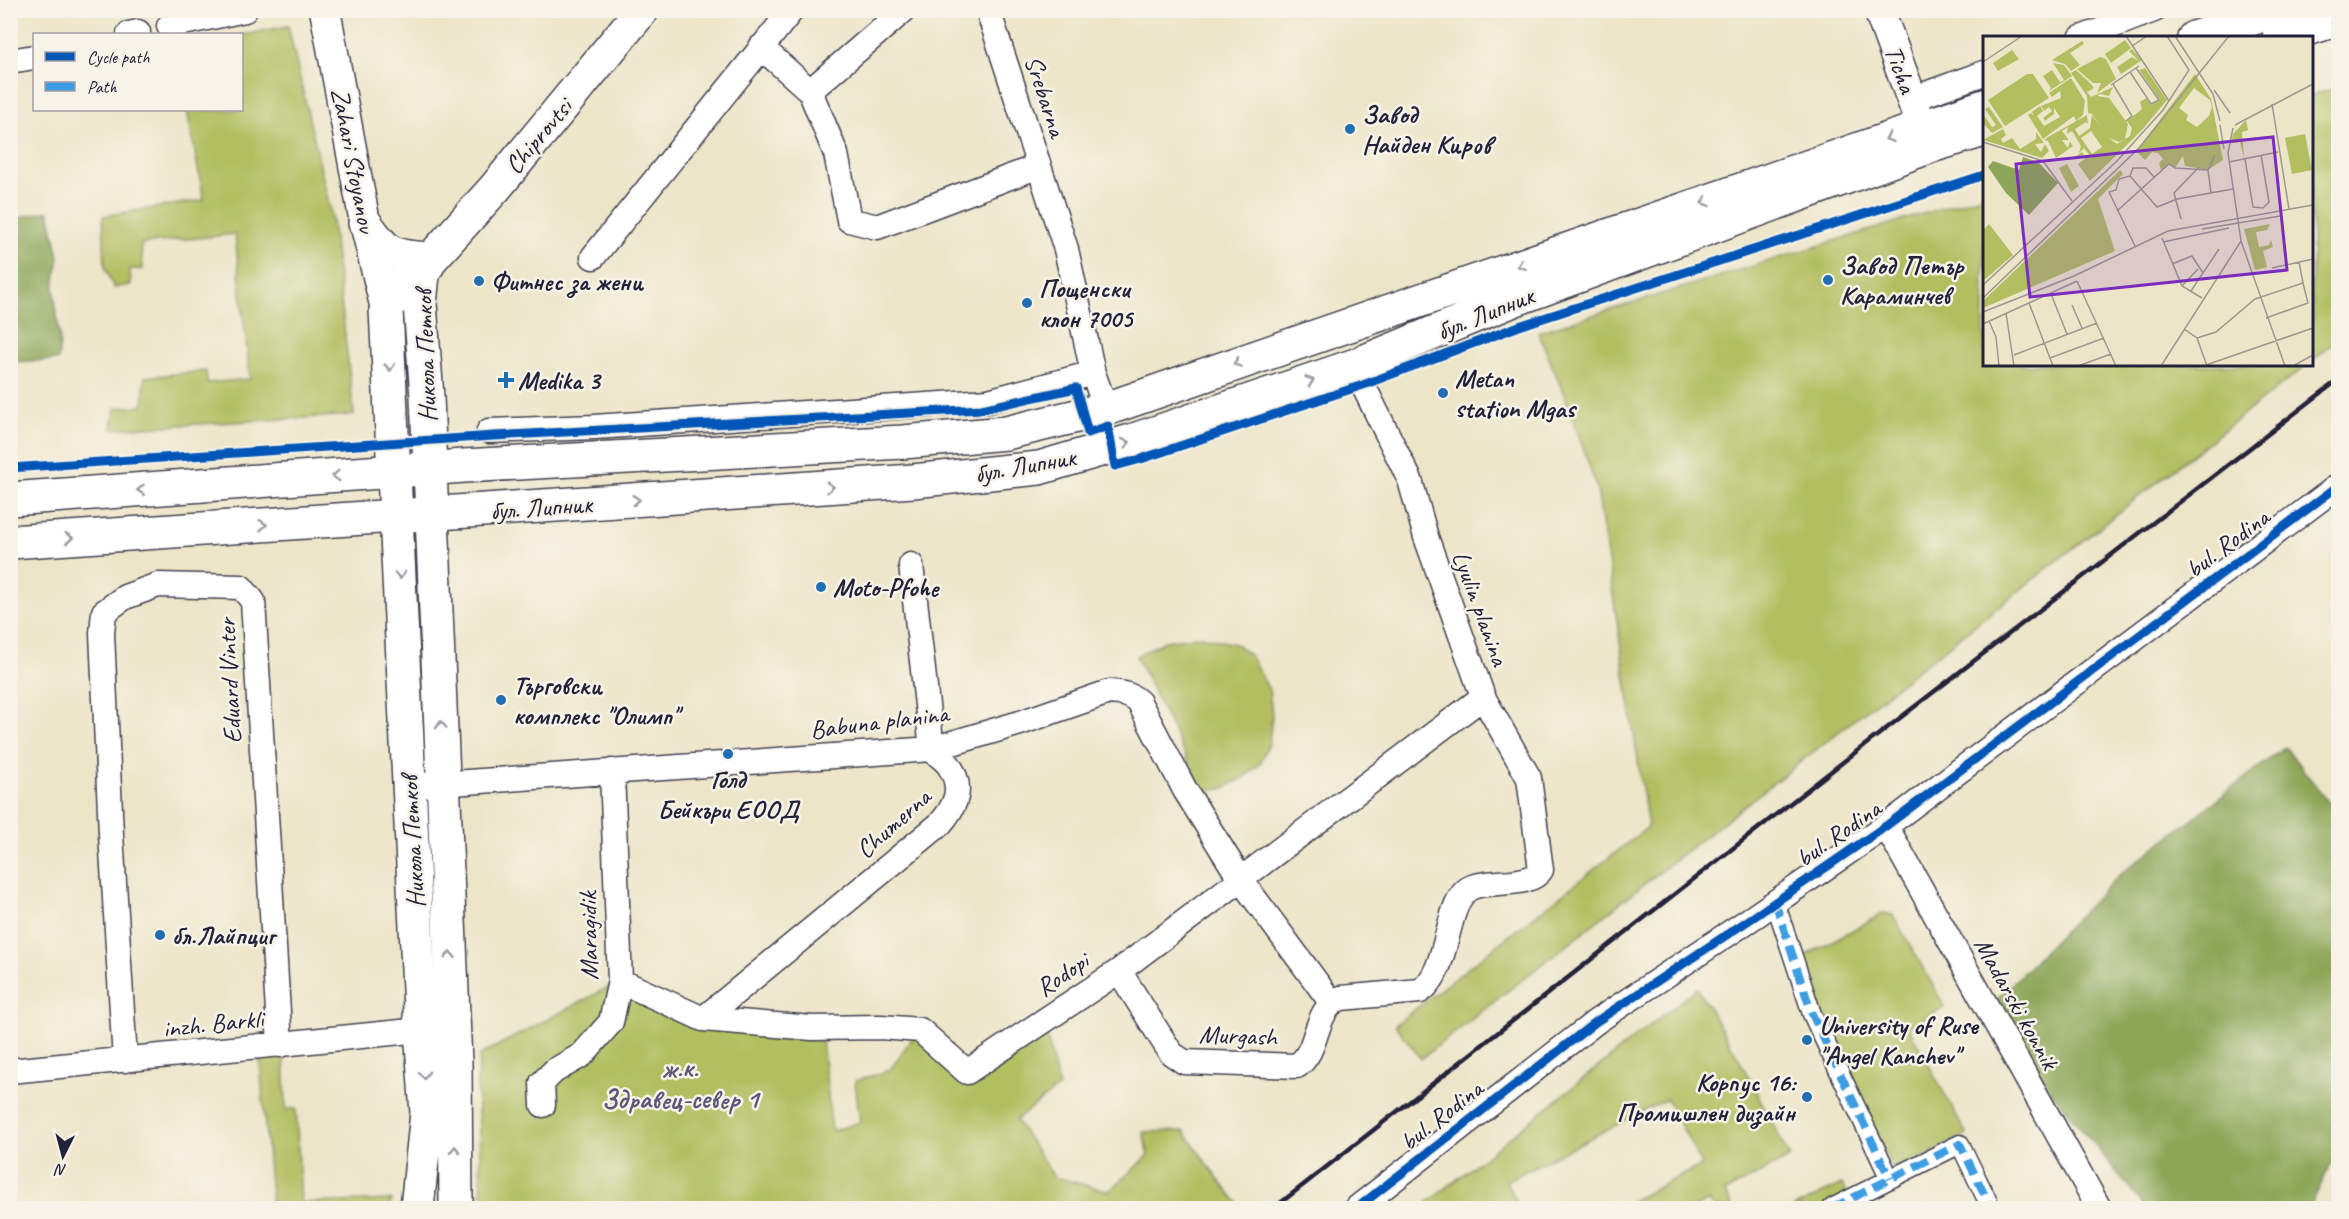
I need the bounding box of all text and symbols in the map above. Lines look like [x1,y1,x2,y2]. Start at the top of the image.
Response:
legend [33,33,243,111]
inset map [1983,36,2313,366]
street label: Ticha [1877,41,1925,99]
text: Cycle path [87,46,150,68]
street label: Srebarna [1017,51,1075,143]
text: Path [87,76,117,98]
street label: Zahari Stoyanov [323,85,384,237]
street label: Chiprovtsi [497,89,581,181]
place label: Завод Найден Киров [1362,98,1497,161]
marker: Завод Найден Киров [1343,122,1357,136]
one-way arrow [1884,131,1895,143]
one-way arrow [1700,194,1711,207]
place label: Завод Петър Караминчев [1840,249,1965,312]
one-way arrow [1516,258,1527,271]
place label: Фитнес за жени [491,265,644,298]
place label: Пощенски клон 7005 [1039,272,1135,335]
marker: Завод Петър Караминчев [1821,273,1835,287]
marker: Фитнес за жени [472,274,486,288]
street label: бул. Липник [1432,278,1540,348]
street label: Никола Петков [407,285,444,423]
marker: Пощенски клон 7005 [1020,296,1034,310]
one-way arrow [1232,356,1243,369]
place label: Metan station Mgas [1455,362,1578,425]
one-way arrow [383,363,396,372]
place label: Medika 3 [518,364,602,397]
marker: Medika 3 [499,373,513,387]
one-way arrow [1304,375,1315,388]
marker: Metan station Mgas [1436,386,1450,400]
one-way arrow [1120,437,1130,450]
street label: бул. Липник [972,440,1080,491]
one-way arrow [331,469,340,482]
one-way arrow [826,481,835,494]
one-way arrow [137,483,146,496]
street label: бул. Липник [489,487,595,528]
one-way arrow [631,494,640,507]
street label: bul. Rodina [2179,500,2278,586]
one-way arrow [259,519,268,532]
one-way arrow [64,532,73,545]
street label: Lyulin planina [1445,546,1517,671]
one-way arrow [393,571,406,580]
place label: Moto-Pfohe [833,571,941,604]
marker: Moto-Pfohe [814,580,828,594]
street label: Eduard Vinter [210,615,249,744]
place label: Търговски комплекс "Олимп" [513,669,684,732]
marker: Търговски комплекс "Олимп" [494,693,508,707]
street label: Babuna planina [808,696,952,746]
one-way arrow [435,721,448,730]
marker: Голд Бейкъри ЕООД [721,747,735,761]
place label: Голд Бейкъри ЕООД [657,763,801,826]
street label: Никола Петков [392,771,432,909]
street label: Chumerna [849,779,940,866]
street label: bul. Rodina [1789,791,1889,875]
street label: Maragidik [571,889,606,981]
place label: бл.Лайпциг [172,919,277,952]
marker: бл.Лайпциг [153,928,167,942]
street label: Madarski konnik [1967,931,2067,1076]
street label: Rodopi [1029,943,1098,1004]
one-way arrow [444,951,457,960]
street label: inzh. Barkli [161,1001,268,1045]
place label: University of Ruse "Angel Kanchev" [1819,1009,1980,1072]
street label: Murgash [1198,1018,1279,1053]
marker: University of Ruse "Angel Kanchev" [1800,1033,1814,1047]
district label: ж.к. Здравец-север 1 [602,1051,761,1116]
place label: Корпус 16: Промишлен дизайн [1617,1066,1798,1129]
one-way arrow [417,1070,430,1079]
street label: bul. Rodina [1393,1071,1491,1158]
marker: Корпус 16: Промишлен дизайн [1800,1090,1814,1104]
north arrow [33,1126,93,1186]
one-way arrow [449,1146,461,1155]
text: N [52,1159,68,1180]

